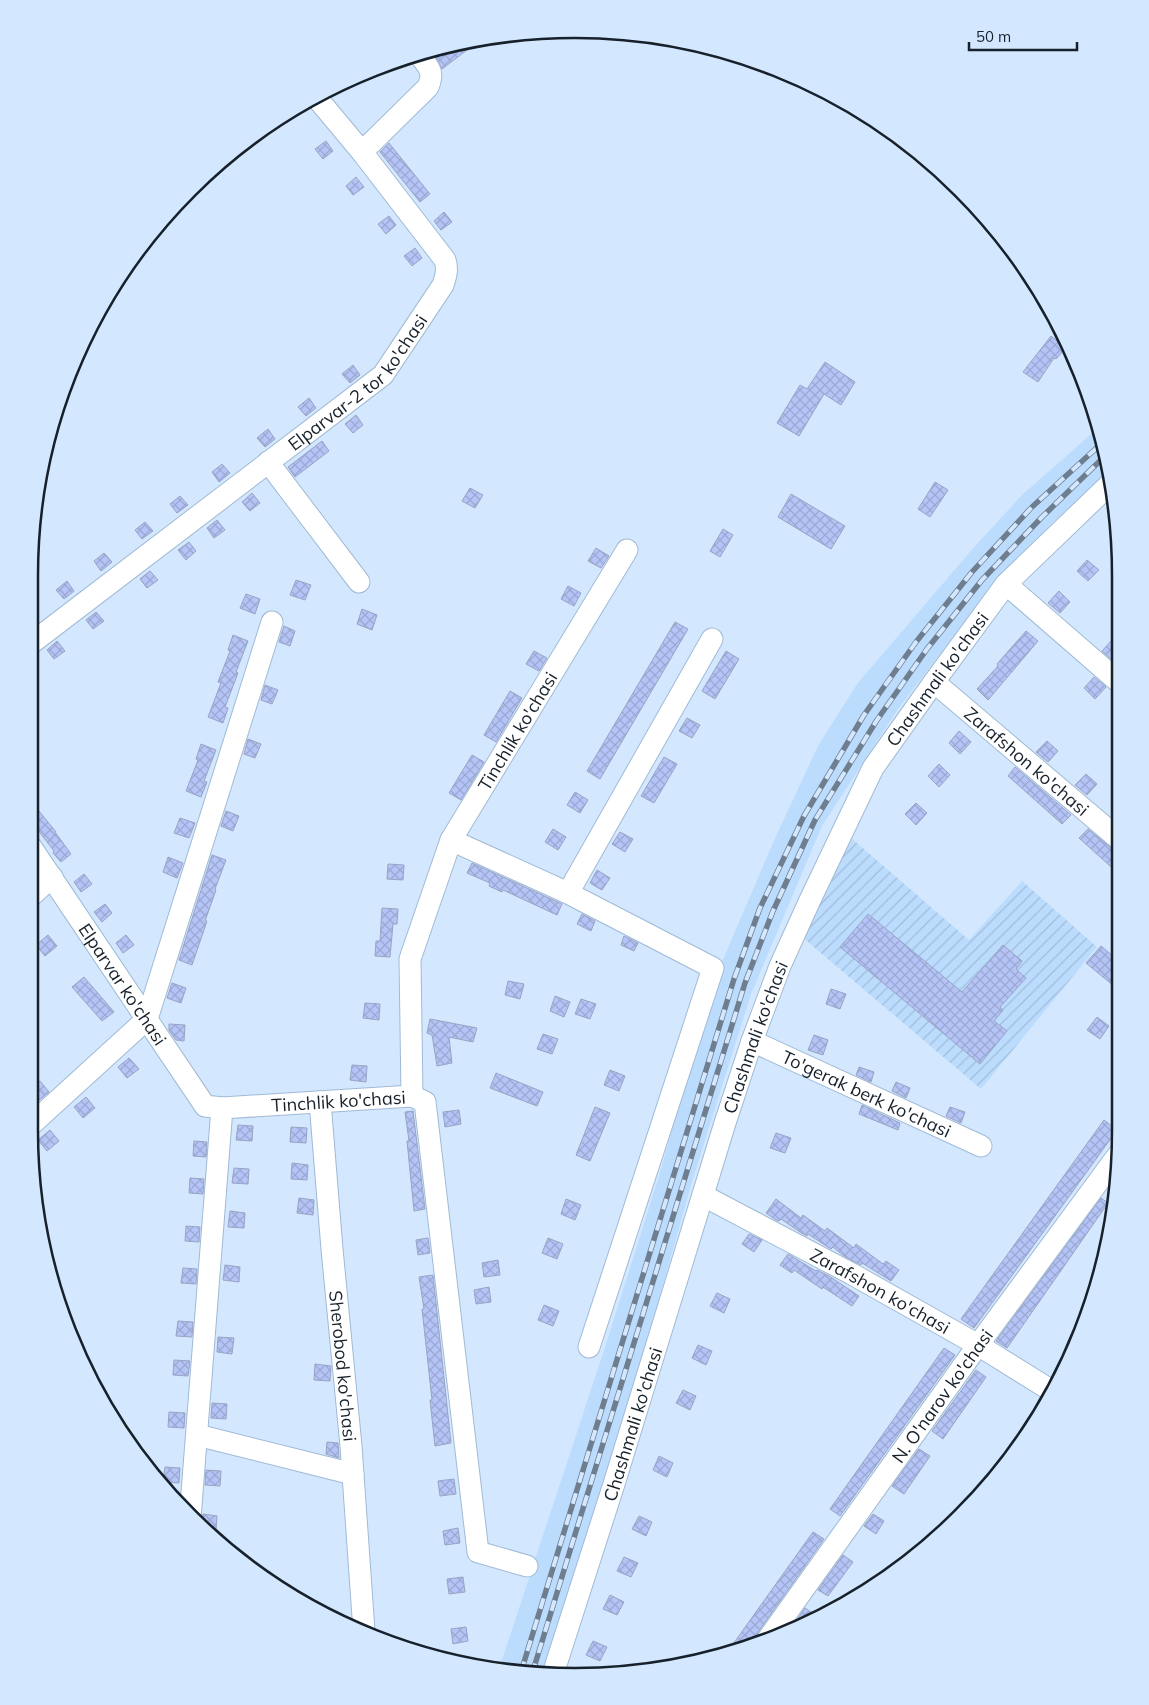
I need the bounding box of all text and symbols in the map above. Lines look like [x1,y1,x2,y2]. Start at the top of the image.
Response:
scale bar [969,20,1076,52]
text: 50 m [976,27,1011,46]
street label: Elparvar-2 tor ko'chasi [283,310,432,455]
street label: Chashmali ko'chasi [881,607,993,750]
street label: Tinchlik ko'chasi [472,667,562,795]
street label: Zarafshon ko'chasi [960,702,1094,820]
street label: Elparvar ko'chasi [74,919,172,1049]
street label: Chashmali ko'chasi [717,957,792,1116]
street label: To'gerak berk ko'chasi [778,1045,955,1142]
street label: Tinchlik ko'chasi [271,1085,406,1116]
street label: Zarafshon ko'chasi [806,1243,954,1338]
street label: Sherobod ko'chasi [325,1289,362,1443]
street label: N. O'narov ko'chasi [886,1324,998,1467]
street label: Chashmali ko'chasi [598,1344,667,1504]

